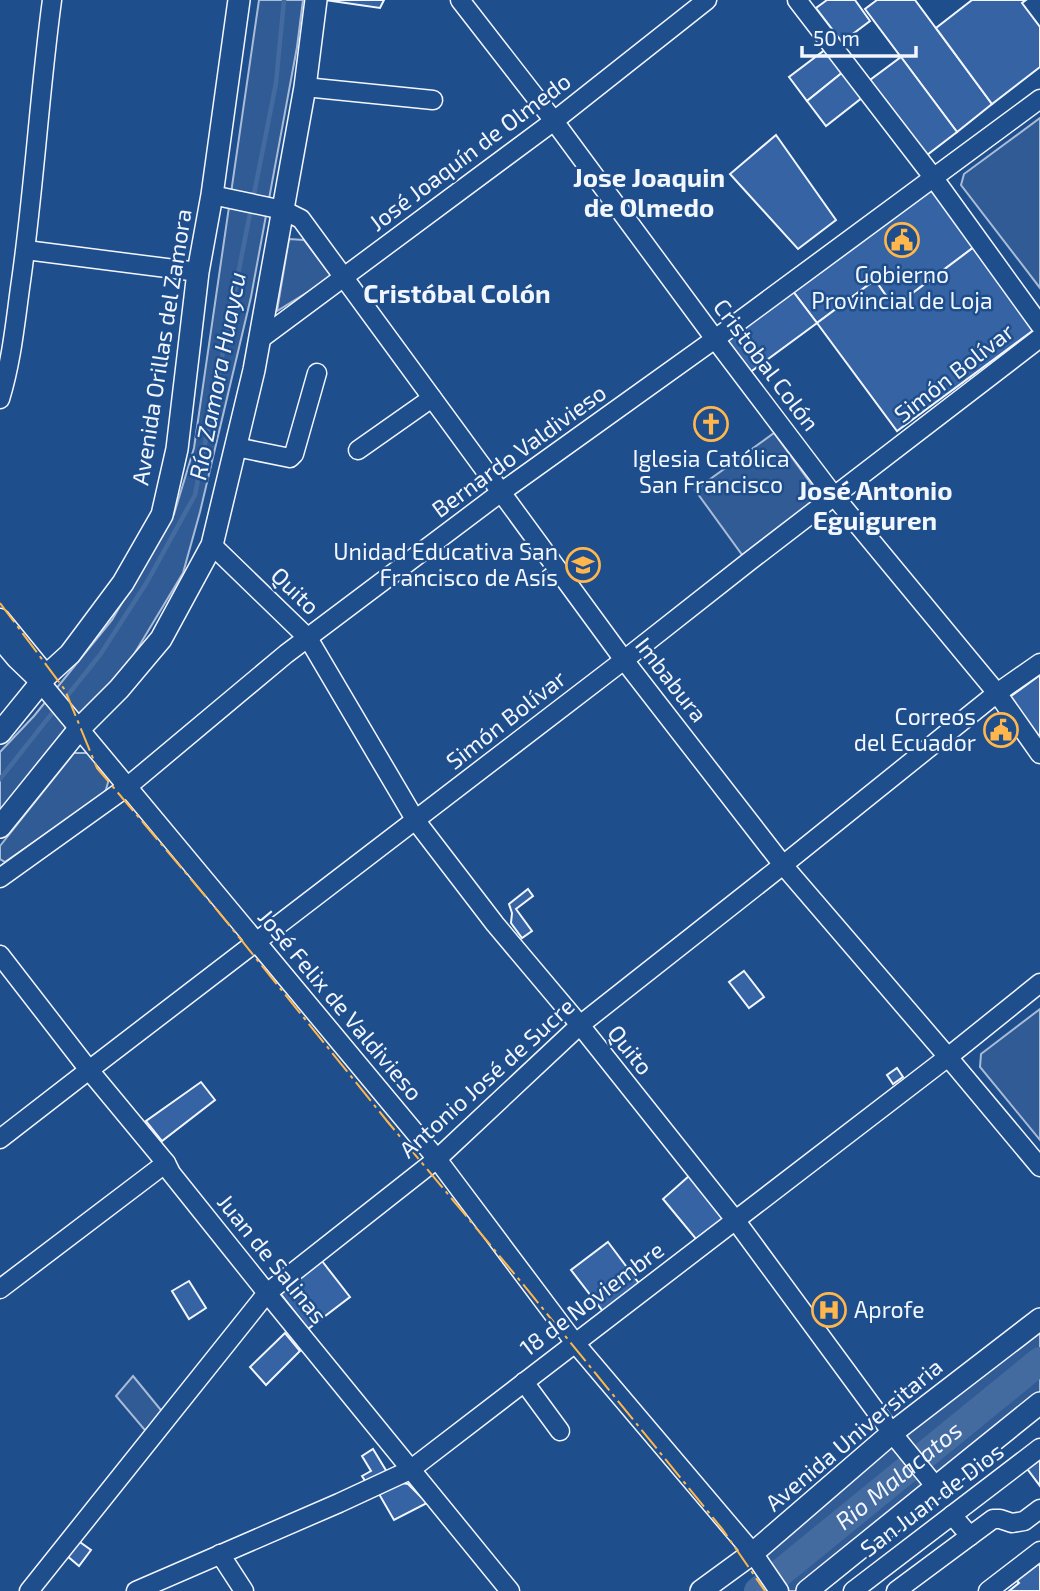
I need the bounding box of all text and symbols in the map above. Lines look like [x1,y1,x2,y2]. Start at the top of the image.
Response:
scale bar [802,14,916,58]
text: 50 m [813,25,860,50]
street label: José Joaquín de Olmedo [363,66,576,236]
district label: Jose Joaquin de Olmedo [573,161,725,222]
street label: Avenida Orillas del Zamora [125,207,197,487]
public building icon: Gobierno Provincial de Loja [883,221,921,259]
place label: Gobierno Provincial de Loja [811,260,993,314]
water label: Río Zamora Huaycu [182,269,251,482]
district label: Cristóbal Colón [363,277,551,308]
street label: Cristobal Colón [708,293,826,436]
street label: Simón Bolívar [888,317,1019,428]
street label: Bernardo Valdivieso [426,378,611,523]
church icon: Iglesia Católica San Francisco [692,405,730,443]
place label: Iglesia Católica San Francisco [632,444,790,498]
district label: José Antonio Eguiguren [797,474,953,535]
place label: Unidad Educativa San Francisco de Asís [333,537,558,591]
school or university icon: Unidad Educativa San Francisco de Asís [564,546,602,584]
street label: Quito [266,561,326,620]
street label: Imbabura [630,631,714,727]
street label: Simón Bolívar [440,664,571,775]
place label: Correos del Ecuador [854,702,976,756]
public building icon: Correos del Ecuador [982,711,1020,749]
street label: José Felix de Valdivieso [253,903,429,1106]
street label: Antonio José de Sucre [393,991,580,1163]
street label: Quito [602,1019,659,1080]
street label: Juan de Salinas [212,1188,334,1329]
street label: 18 de Noviembre [514,1235,669,1361]
hospital icon: Aprofe [810,1291,848,1329]
place label: Aprofe [854,1295,925,1323]
street label: Avenida Universitaria [759,1352,948,1517]
water label: Rio Malacatos [829,1415,967,1535]
street label: San Juan de Dios [854,1436,1009,1562]

